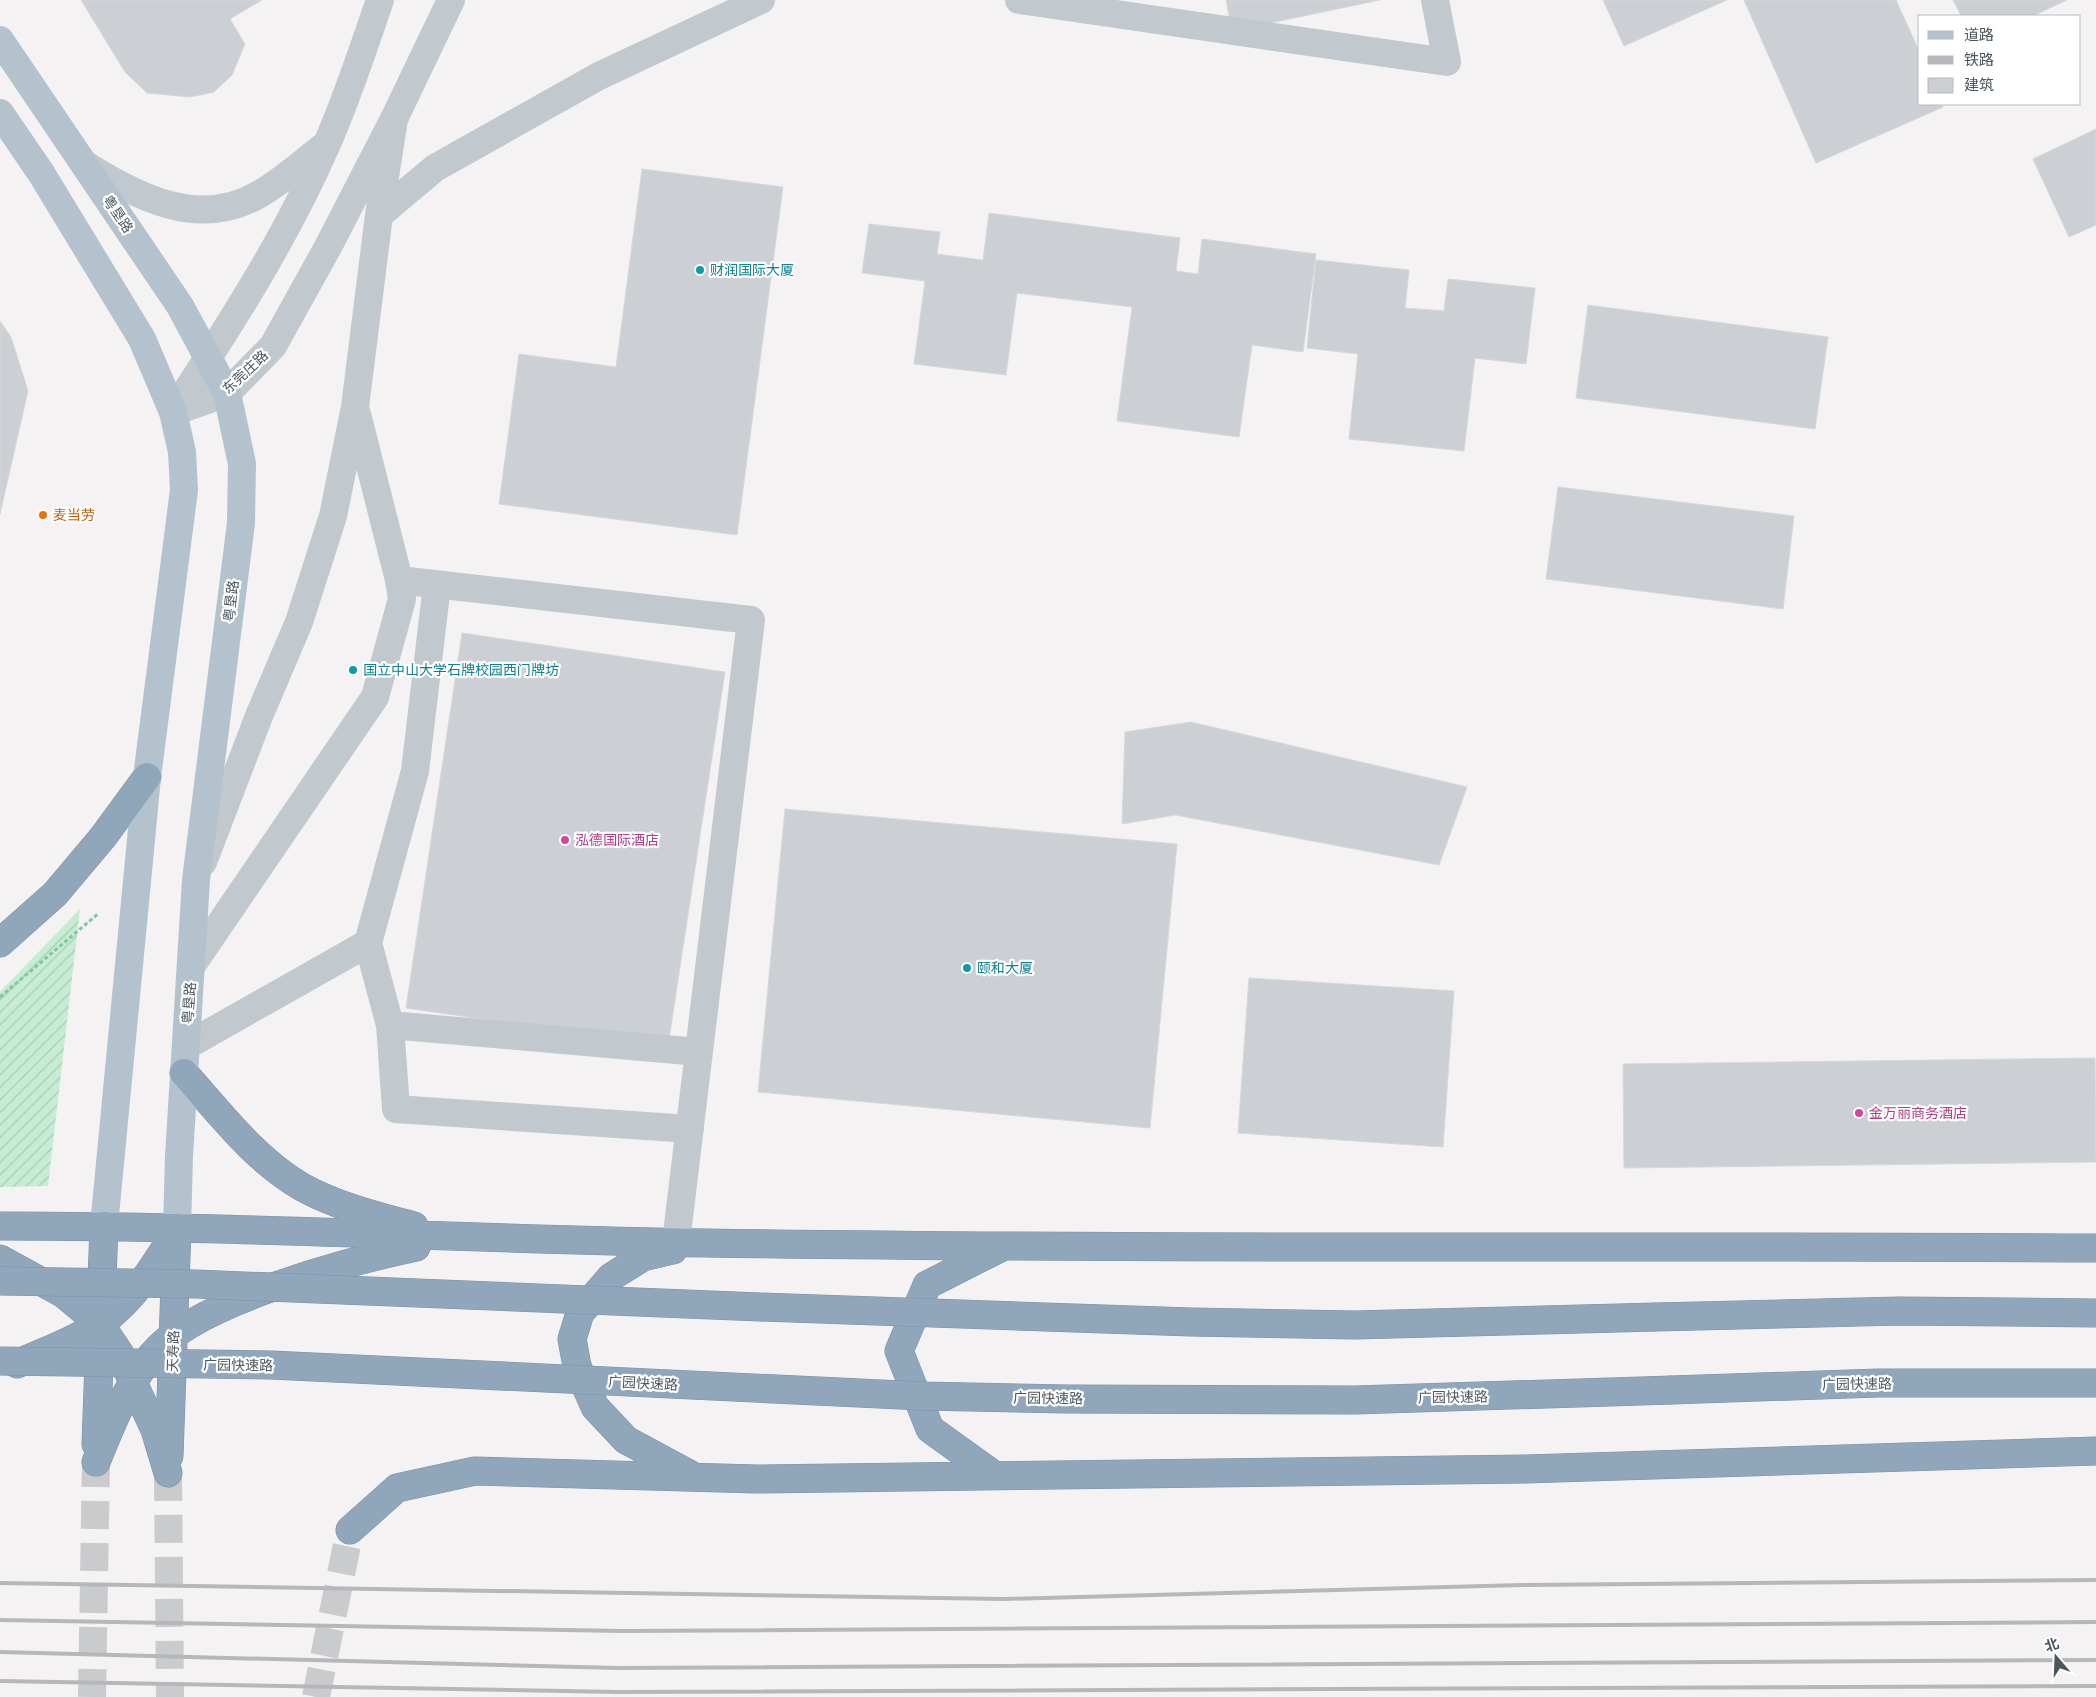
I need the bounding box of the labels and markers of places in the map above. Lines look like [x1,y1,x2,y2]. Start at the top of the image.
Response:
place label: 财润国际大厦 [710,262,794,278]
marker: 财润国际大厦 [694,264,706,276]
place label: 麦当劳 [53,507,95,523]
marker: 麦当劳 [37,509,49,521]
place label: 国立中山大学石牌校园西门牌坊 [363,662,559,678]
marker: 国立中山大学石牌校园西门牌坊 [347,664,359,676]
place label: 泓德国际酒店 [575,832,659,848]
marker: 泓德国际酒店 [559,834,571,846]
place label: 颐和大厦 [977,960,1033,976]
marker: 颐和大厦 [961,962,973,974]
place label: 金万丽商务酒店 [1869,1105,1967,1121]
marker: 金万丽商务酒店 [1853,1107,1865,1119]

